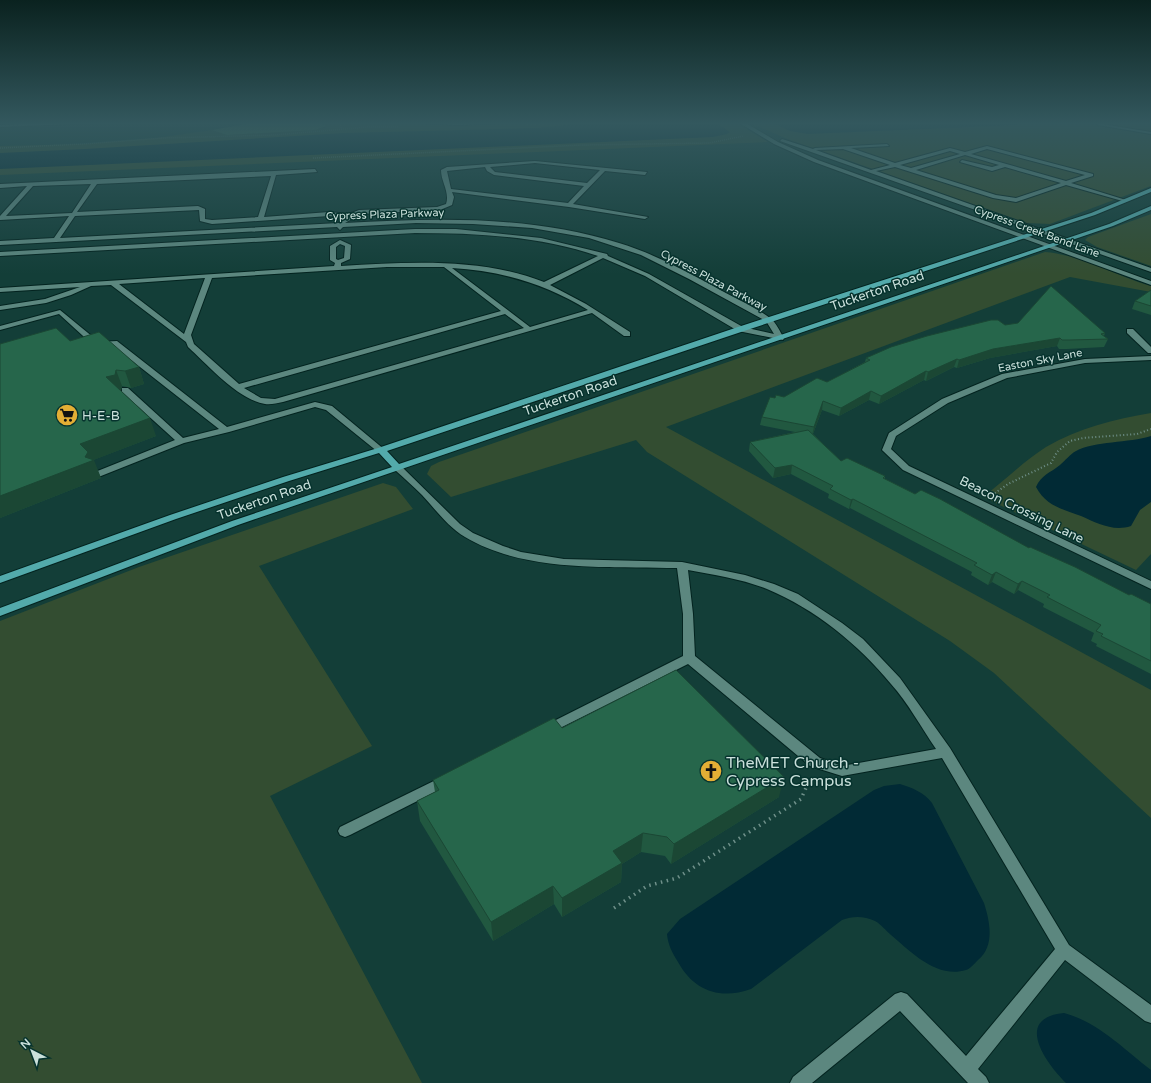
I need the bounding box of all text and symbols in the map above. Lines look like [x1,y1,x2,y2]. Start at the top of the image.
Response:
street label: Cypress Creek Bend Lane [972,203,1101,260]
street label: Cypress Plaza Parkway [326,206,445,223]
street label: Cypress Plaza Parkway [658,247,769,314]
street label: Tuckerton Road [828,267,926,314]
street label: Easton Sky Lane [997,346,1083,375]
street label: Tuckerton Road [521,372,619,419]
supermarket icon: H-E-B [54,402,80,428]
place label: H-E-B [82,408,120,424]
street label: Beacon Crossing Lane [957,473,1086,547]
street label: Tuckerton Road [215,476,313,523]
place label: TheMET Church - Cypress Campus [726,753,859,791]
church icon: TheMET Church - Cypress Campus [698,758,724,784]
north arrow [12,1031,52,1071]
text: N [18,1036,33,1052]

